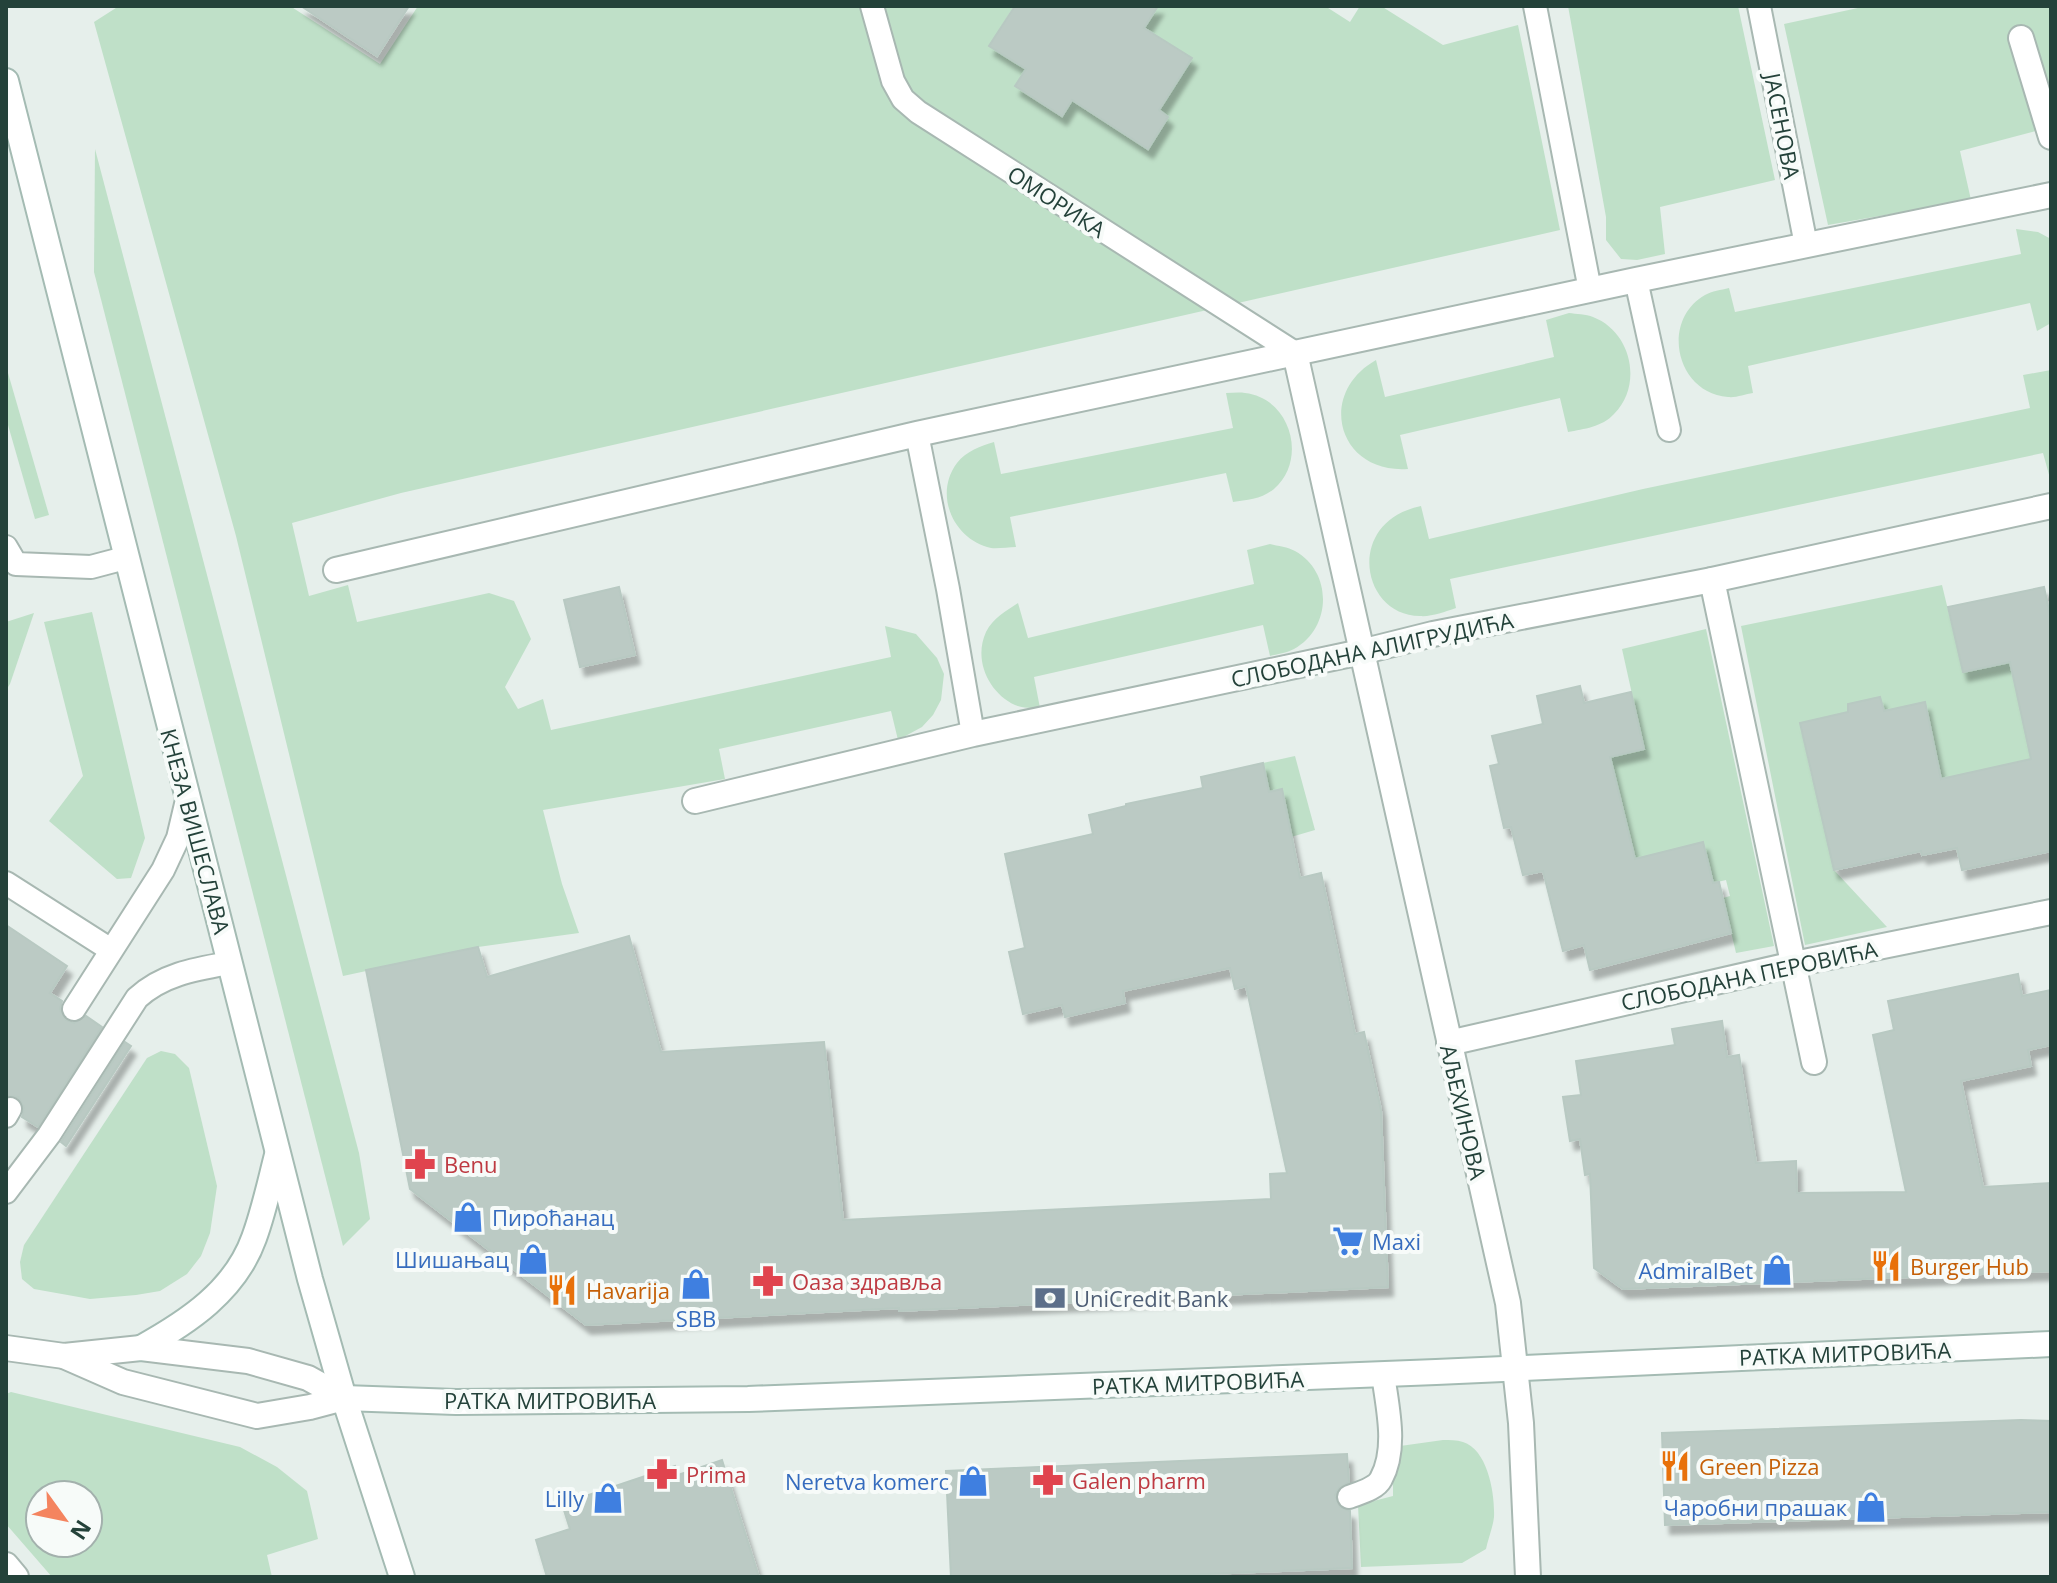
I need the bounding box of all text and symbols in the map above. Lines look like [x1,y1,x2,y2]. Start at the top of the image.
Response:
street label: ЈАСЕНОВА [1758,68,1808,182]
street label: ОМОРИКА [1002,158,1112,244]
street label: СЛОБОДАНА АЛИГРУДИЋА [1228,604,1516,694]
street label: КНЕЗА ВИШЕСЛАВА [154,725,238,937]
street label: СЛОБОДАНА ПЕРОВИЋА [1618,933,1880,1017]
street label: АЉЕХИНОВА [1434,1042,1494,1182]
pharmacy icon: Benu [403,1147,437,1181]
place label: Benu [444,1149,498,1179]
shop icon: Пироћанац [451,1200,485,1234]
place label: Пироћанац [492,1202,615,1232]
supermarket icon: Maxi [1331,1224,1365,1258]
place label: Maxi [1372,1226,1421,1256]
shop icon: Шишањац [516,1242,550,1276]
place label: Шишањац [395,1244,509,1274]
restaurant icon: Burger Hub [1869,1249,1903,1283]
place label: Burger Hub [1910,1251,2029,1281]
shop icon: AdmiralBet [1760,1253,1794,1287]
place label: AdmiralBet [1639,1255,1753,1285]
pharmacy icon: Оаза здравља [751,1264,785,1298]
place label: Оаза здравља [792,1266,942,1296]
shop icon: SBB [679,1267,713,1301]
restaurant icon: Havarija [545,1273,579,1307]
place label: Havarija [586,1275,670,1305]
bank icon: UniCredit Bank [1033,1281,1067,1315]
place label: UniCredit Bank [1074,1283,1229,1313]
place label: SBB [676,1303,716,1333]
street label: РАТКА МИТРОВИЋА [1738,1334,1952,1372]
street label: РАТКА МИТРОВИЋА [1091,1363,1305,1401]
street label: РАТКА МИТРОВИЋА [444,1385,656,1415]
restaurant icon: Green Pizza [1658,1449,1692,1483]
place label: Green Pizza [1699,1451,1820,1481]
pharmacy icon: Prima [645,1457,679,1491]
place label: Prima [686,1459,746,1489]
pharmacy icon: Galen pharm [1031,1463,1065,1497]
shop icon: Neretva komerc [956,1464,990,1498]
place label: Galen pharm [1072,1465,1206,1495]
place label: Neretva komerc [785,1466,949,1496]
north arrow [24,1479,104,1559]
shop icon: Lilly [591,1481,625,1515]
place label: Lilly [545,1483,585,1513]
shop icon: Чаробни прашак [1854,1490,1888,1524]
place label: Чаробни прашак [1664,1492,1848,1522]
text: N [64,1515,99,1546]

